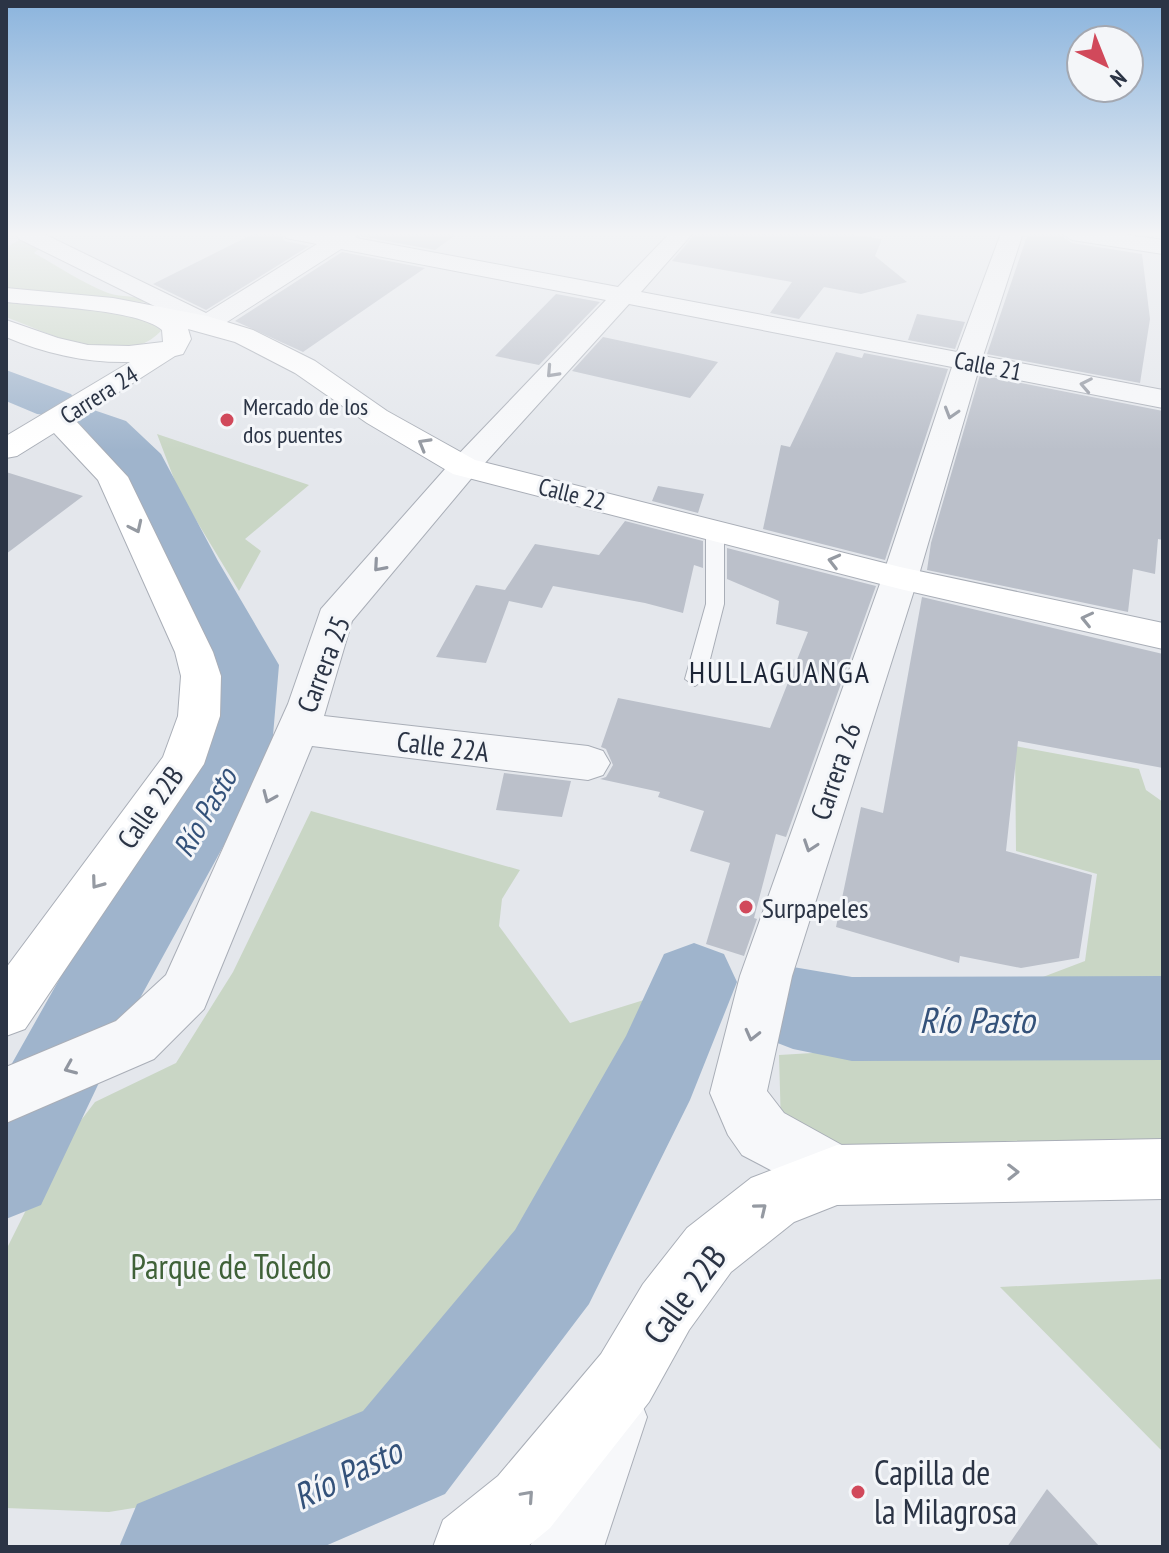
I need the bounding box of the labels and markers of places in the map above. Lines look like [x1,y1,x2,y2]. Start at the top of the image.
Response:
place label: Mercado de los dos puentes [243,391,368,450]
marker: Mercado de los dos puentes [218,411,236,429]
place label: Surpapeles [762,889,869,926]
marker: Surpapeles [737,898,755,916]
place label: Capilla de la Milagrosa [874,1450,1017,1533]
marker: Capilla de la Milagrosa [849,1483,867,1501]

